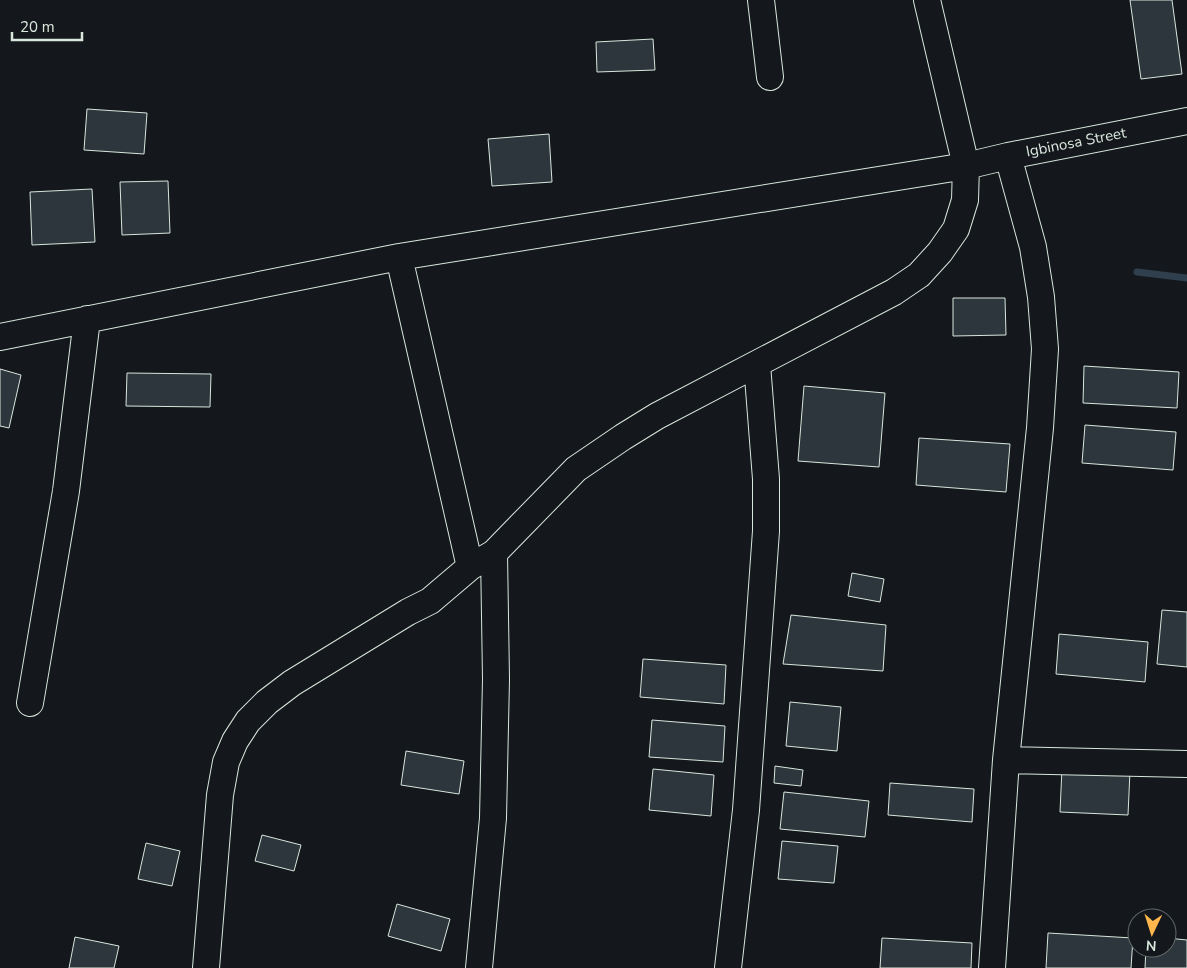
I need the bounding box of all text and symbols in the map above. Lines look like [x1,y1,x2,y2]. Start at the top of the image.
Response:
scale bar [12,10,82,42]
text: 20 m [20,17,55,37]
street label: Igbinosa Street [1024,122,1129,162]
north arrow [1127,908,1177,958]
text: N [1145,936,1157,955]

